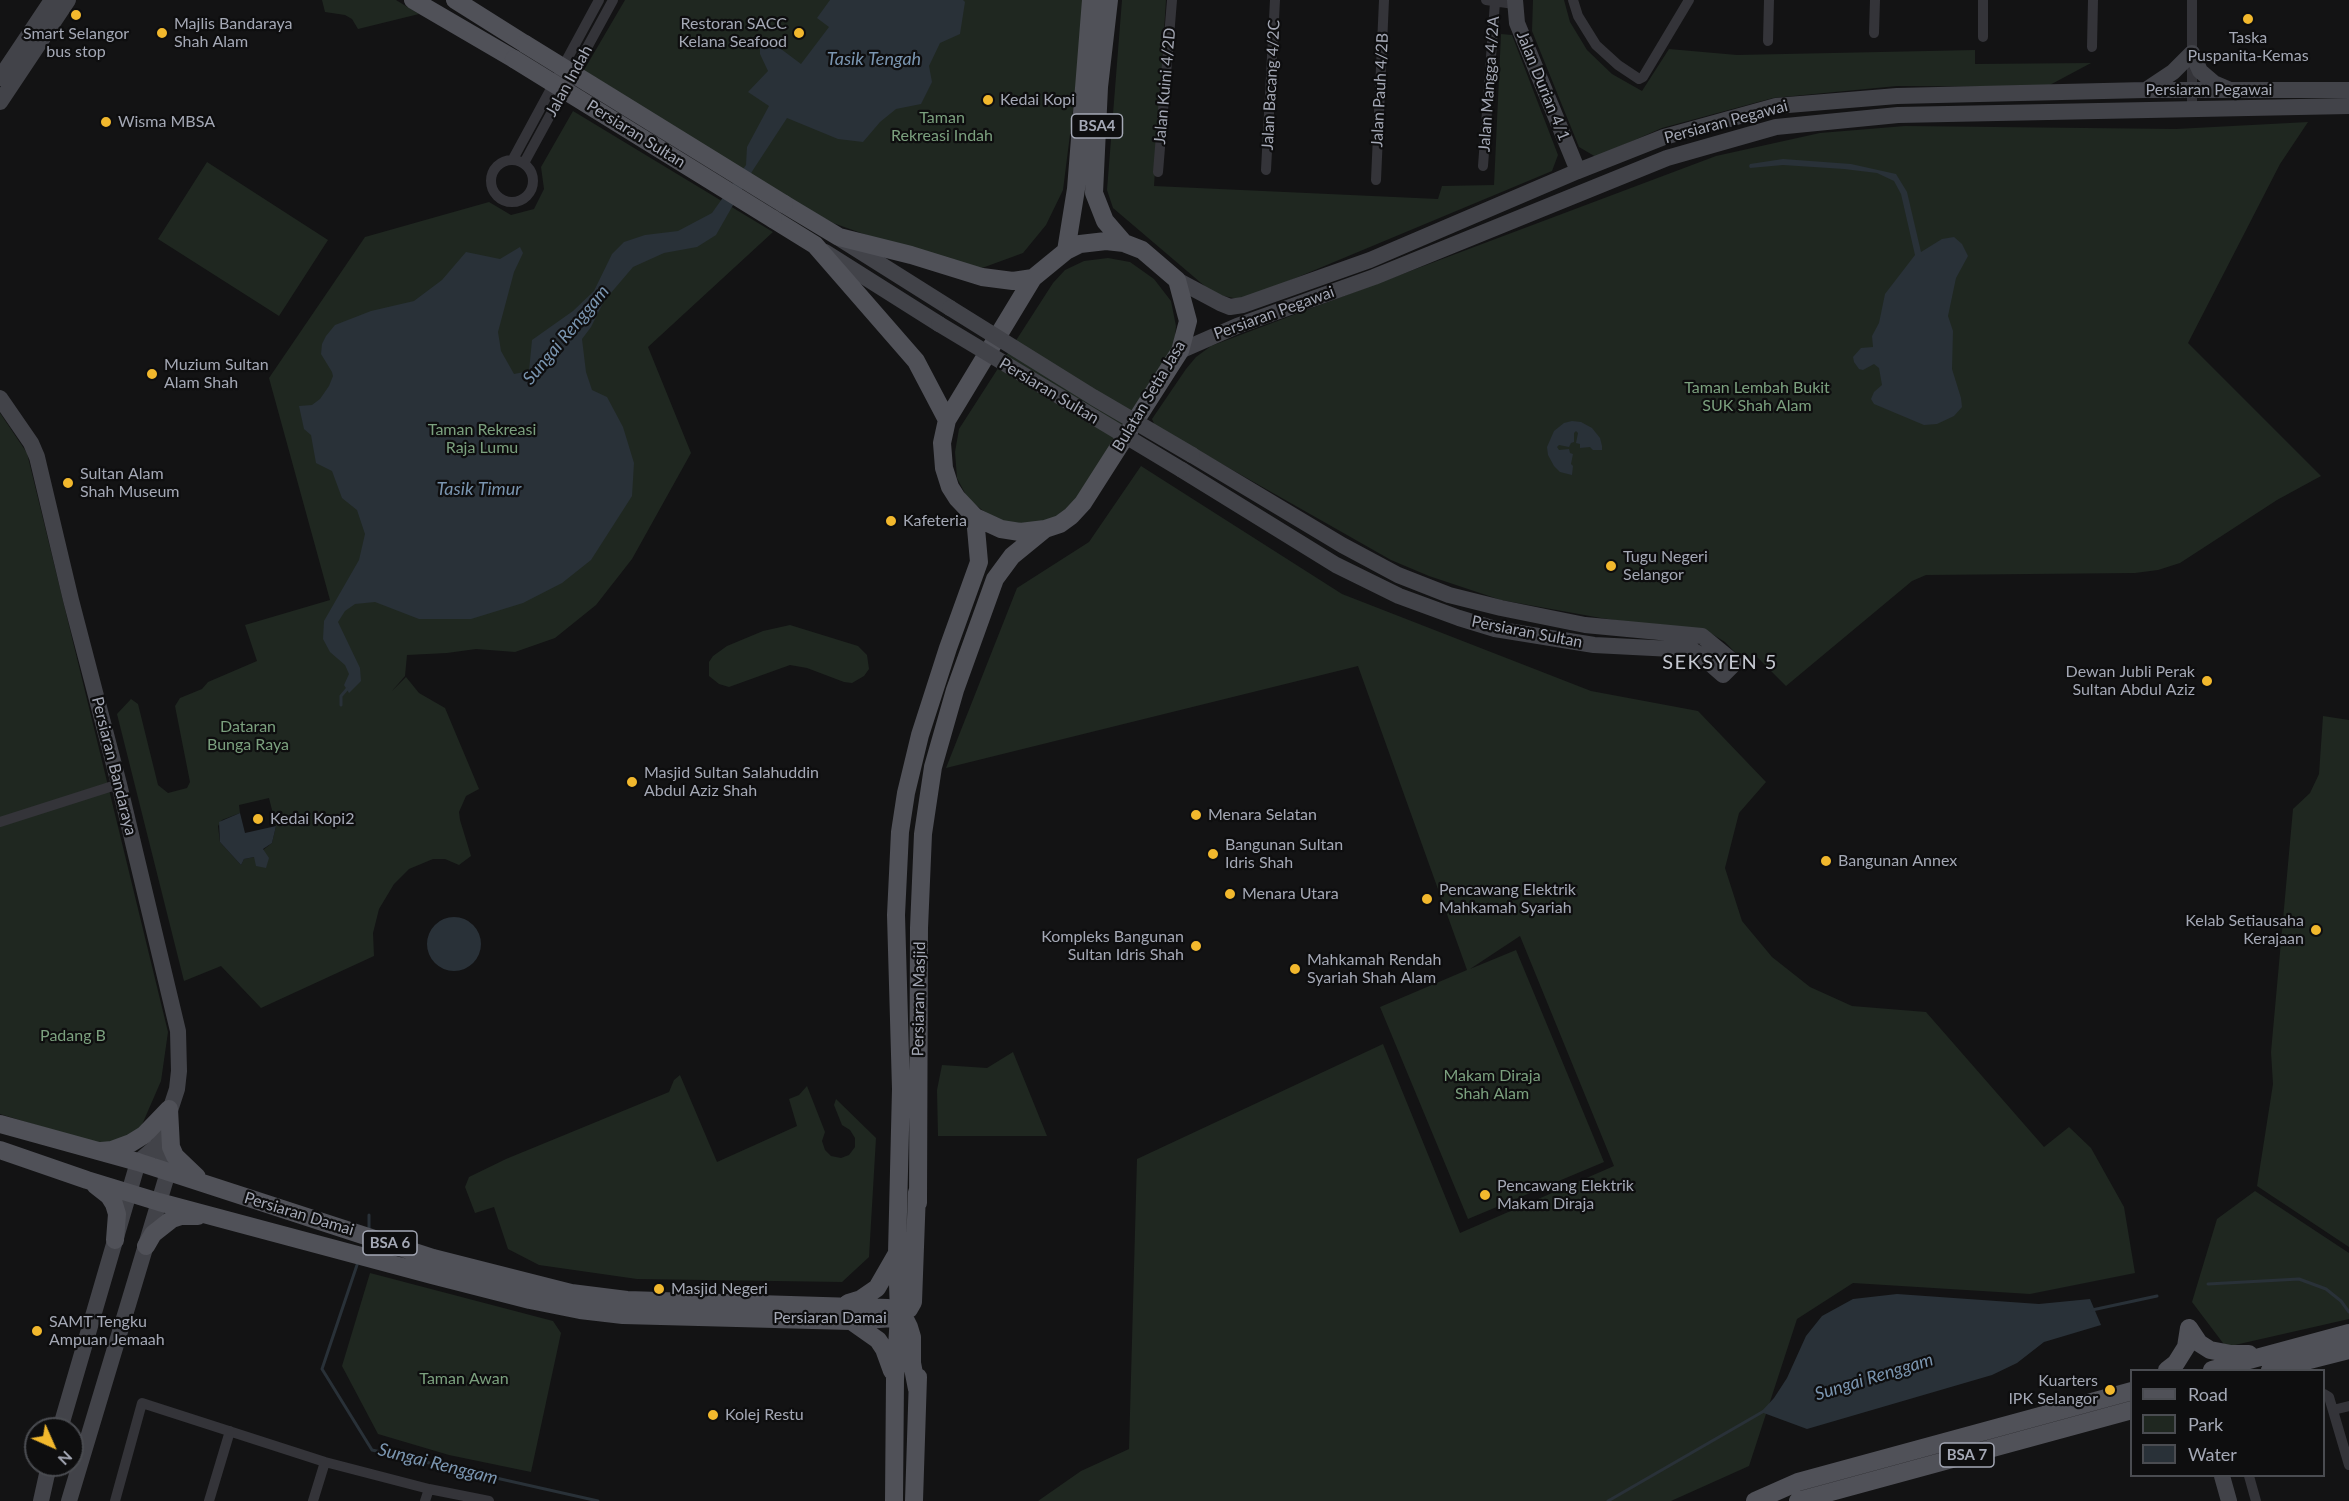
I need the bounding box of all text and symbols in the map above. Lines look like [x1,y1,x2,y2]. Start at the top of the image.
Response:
marker: Smart Selangor bus stop [69,8,83,22]
marker: Taska Puspanita-Kemas [2241,12,2255,26]
place label: Majlis Bandaraya Shah Alam [174,14,293,52]
place label: Restoran SACC Kelana Seafood [678,14,787,52]
street label: Jalan Mangga 4/2A [1475,16,1503,152]
street label: Jalan Bacang 4/2C [1258,19,1284,151]
place label: Smart Selangor bus stop [23,24,129,62]
marker: Majlis Bandaraya Shah Alam [155,26,169,40]
marker: Restoran SACC Kelana Seafood [792,26,806,40]
street label: Jalan Kuini 4/2D [1150,27,1180,145]
street label: Jalan Durian 4/1 [1512,28,1574,144]
place label: Taska Puspanita-Kemas [2187,28,2309,66]
street label: Jalan Pauh 4/2B [1367,32,1393,148]
street label: Jalan Indah [542,42,596,120]
water label: Tasik Tengah [827,48,921,70]
street label: Persiaran Pegawai [2146,80,2272,100]
place label: Kedai Kopi [1000,90,1075,110]
marker: Kedai Kopi [981,93,995,107]
street label: Persiaran Sultan [583,96,689,172]
street label: Persiaran Pegawai [1662,96,1790,148]
park label: Taman Rekreasi Indah [891,108,993,146]
place label: Wisma MBSA [118,112,215,132]
road number: BSA4 [1072,114,1122,138]
marker: Wisma MBSA [99,115,113,129]
water label: Sungai Renggam [518,281,614,389]
street label: Persiaran Pegawai [1211,282,1337,344]
street label: Bulatan Setia Jasa [1108,337,1190,455]
street label: Persiaran Sultan [996,354,1102,428]
place label: Muzium Sultan Alam Shah [164,355,269,393]
marker: Muzium Sultan Alam Shah [145,367,159,381]
park label: Taman Lembah Bukit SUK Shah Alam [1684,378,1830,416]
park label: Taman Rekreasi Raja Lumu [428,420,536,458]
place label: Sultan Alam Shah Museum [80,464,180,502]
marker: Sultan Alam Shah Museum [61,476,75,490]
water label: Tasik Timur [437,478,521,500]
place label: Kafeteria [903,511,967,531]
marker: Kafeteria [884,514,898,528]
place label: Tugu Negeri Selangor [1623,547,1708,585]
marker: Tugu Negeri Selangor [1604,559,1618,573]
street label: Persiaran Sultan [1470,612,1584,652]
district label: SEKSYEN 5 [1662,651,1778,675]
place label: Dewan Jubli Perak Sultan Abdul Aziz [2066,662,2195,700]
marker: Dewan Jubli Perak Sultan Abdul Aziz [2200,674,2214,688]
street label: Persiaran Bandaraya [87,695,141,837]
park label: Dataran Bunga Raya [207,717,289,755]
place label: Masjid Sultan Salahuddin Abdul Aziz Shah [644,763,819,801]
marker: Masjid Sultan Salahuddin Abdul Aziz Shah [625,775,639,789]
place label: Menara Selatan [1208,805,1317,825]
marker: Menara Selatan [1189,808,1203,822]
place label: Kedai Kopi2 [270,809,354,829]
marker: Kedai Kopi2 [251,812,265,826]
place label: Bangunan Sultan Idris Shah [1225,835,1343,873]
marker: Bangunan Sultan Idris Shah [1206,847,1220,861]
place label: Bangunan Annex [1838,851,1957,871]
marker: Bangunan Annex [1819,854,1833,868]
place label: Pencawang Elektrik Mahkamah Syariah [1439,880,1576,918]
place label: Menara Utara [1242,884,1339,904]
marker: Menara Utara [1223,887,1237,901]
marker: Pencawang Elektrik Mahkamah Syariah [1420,892,1434,906]
place label: Kelab Setiausaha Kerajaan [2185,911,2304,949]
marker: Kelab Setiausaha Kerajaan [2309,923,2323,937]
place label: Kompleks Bangunan Sultan Idris Shah [1041,927,1184,965]
marker: Kompleks Bangunan Sultan Idris Shah [1189,939,1203,953]
street label: Persiaran Masjid [908,941,930,1057]
place label: Mahkamah Rendah Syariah Shah Alam [1307,950,1441,988]
marker: Mahkamah Rendah Syariah Shah Alam [1288,962,1302,976]
park label: Padang B [40,1026,106,1046]
park label: Makam Diraja Shah Alam [1443,1066,1541,1104]
place label: Pencawang Elektrik Makam Diraja [1497,1176,1634,1214]
street label: Persiaran Damai [242,1188,356,1240]
marker: Pencawang Elektrik Makam Diraja [1478,1188,1492,1202]
road number: BSA 6 [363,1231,417,1255]
place label: Masjid Negeri [671,1279,768,1299]
marker: Masjid Negeri [652,1282,666,1296]
street label: Persiaran Damai [773,1308,887,1328]
place label: SAMT Tengku Ampuan Jemaah [49,1312,165,1350]
marker: SAMT Tengku Ampuan Jemaah [30,1324,44,1338]
water label: Sungai Renggam [1812,1349,1936,1405]
park label: Taman Awan [419,1369,509,1389]
legend [2130,1369,2325,1477]
place label: Kuarters IPK Selangor [2008,1371,2098,1409]
marker: Kuarters IPK Selangor [2103,1383,2117,1397]
text: Road [2188,1383,2228,1405]
place label: Kolej Restu [725,1405,804,1425]
marker: Kolej Restu [706,1408,720,1422]
text: Park [2188,1413,2223,1435]
north arrow [24,1417,84,1477]
water label: Sungai Renggam [376,1439,500,1489]
road number: BSA 7 [1940,1443,1994,1467]
text: Water [2188,1443,2237,1465]
text: N [55,1448,77,1470]

